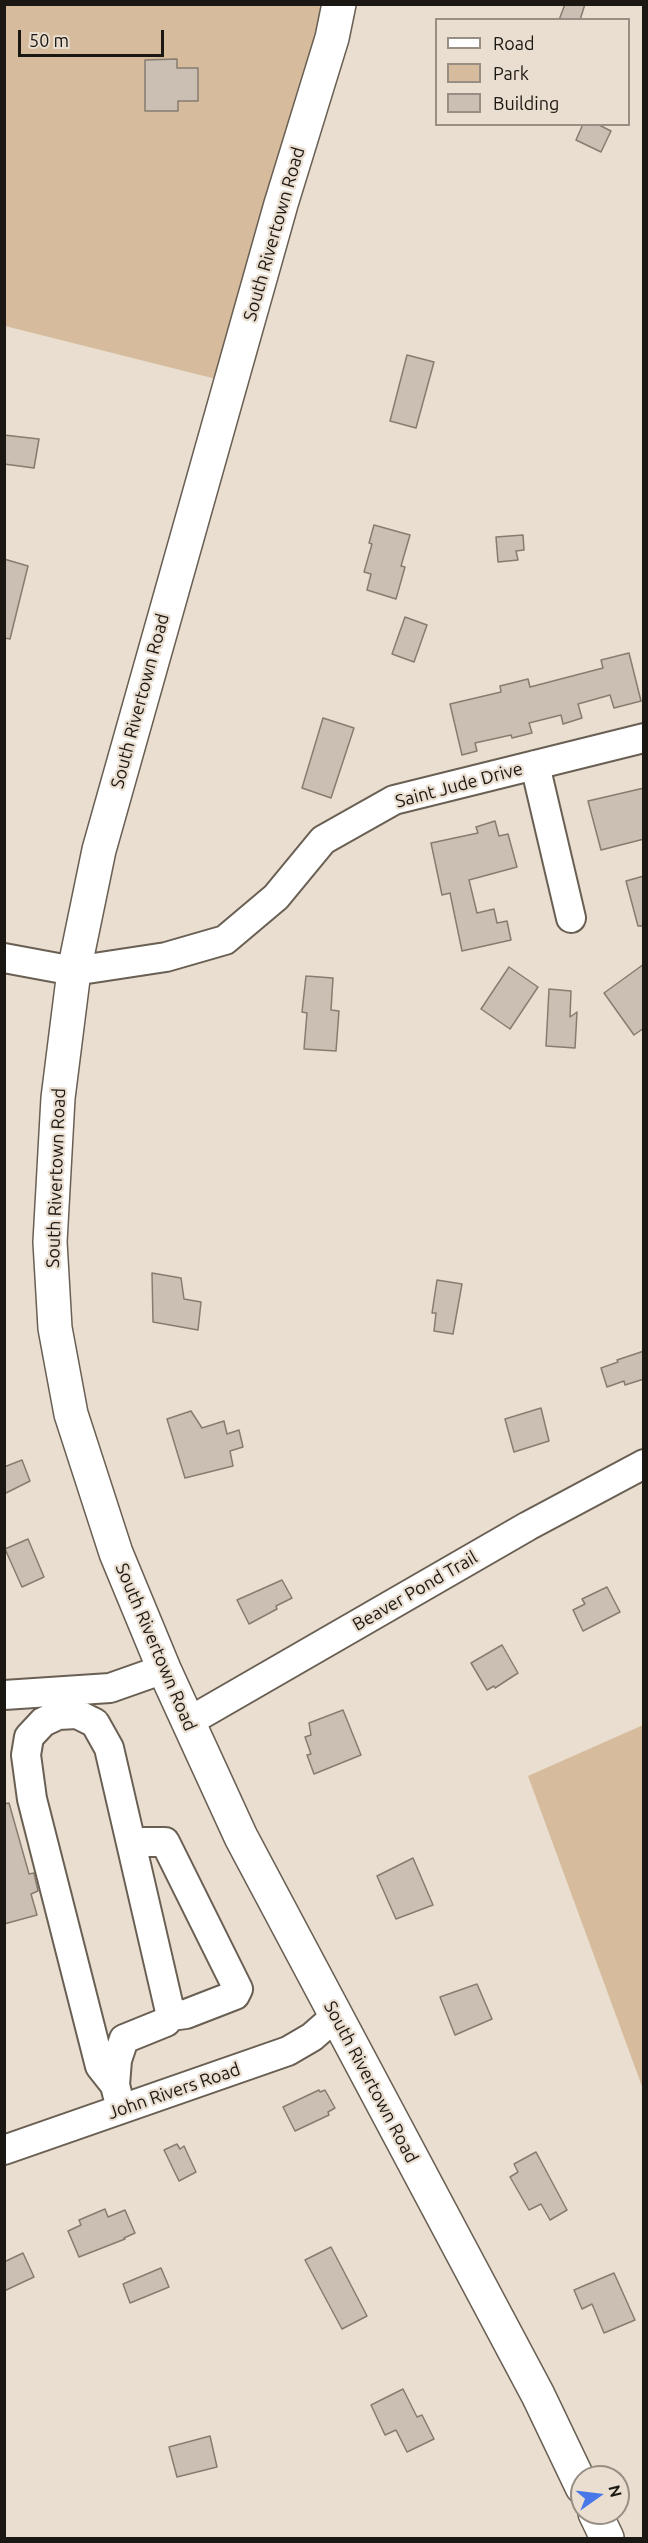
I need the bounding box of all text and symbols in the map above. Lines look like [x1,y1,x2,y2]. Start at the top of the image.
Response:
scale bar [21,18,166,56]
legend [435,18,630,126]
text: 50 m [29,30,69,50]
text: Road [493,33,535,53]
text: Park [493,63,529,83]
text: Building [493,93,559,113]
street label: South Rivertown Road [239,144,309,324]
street label: South Rivertown Road [106,611,174,791]
street label: Saint Jude Drive [393,758,525,812]
street label: South Rivertown Road [42,1088,70,1268]
street label: Beaver Pond Trail [349,1546,481,1636]
street label: South Rivertown Road [111,1560,201,1734]
street label: South Rivertown Road [319,1997,423,2167]
street label: John Rivers Road [105,2058,243,2124]
north arrow [570,2465,630,2525]
text: N [605,2483,626,2499]

